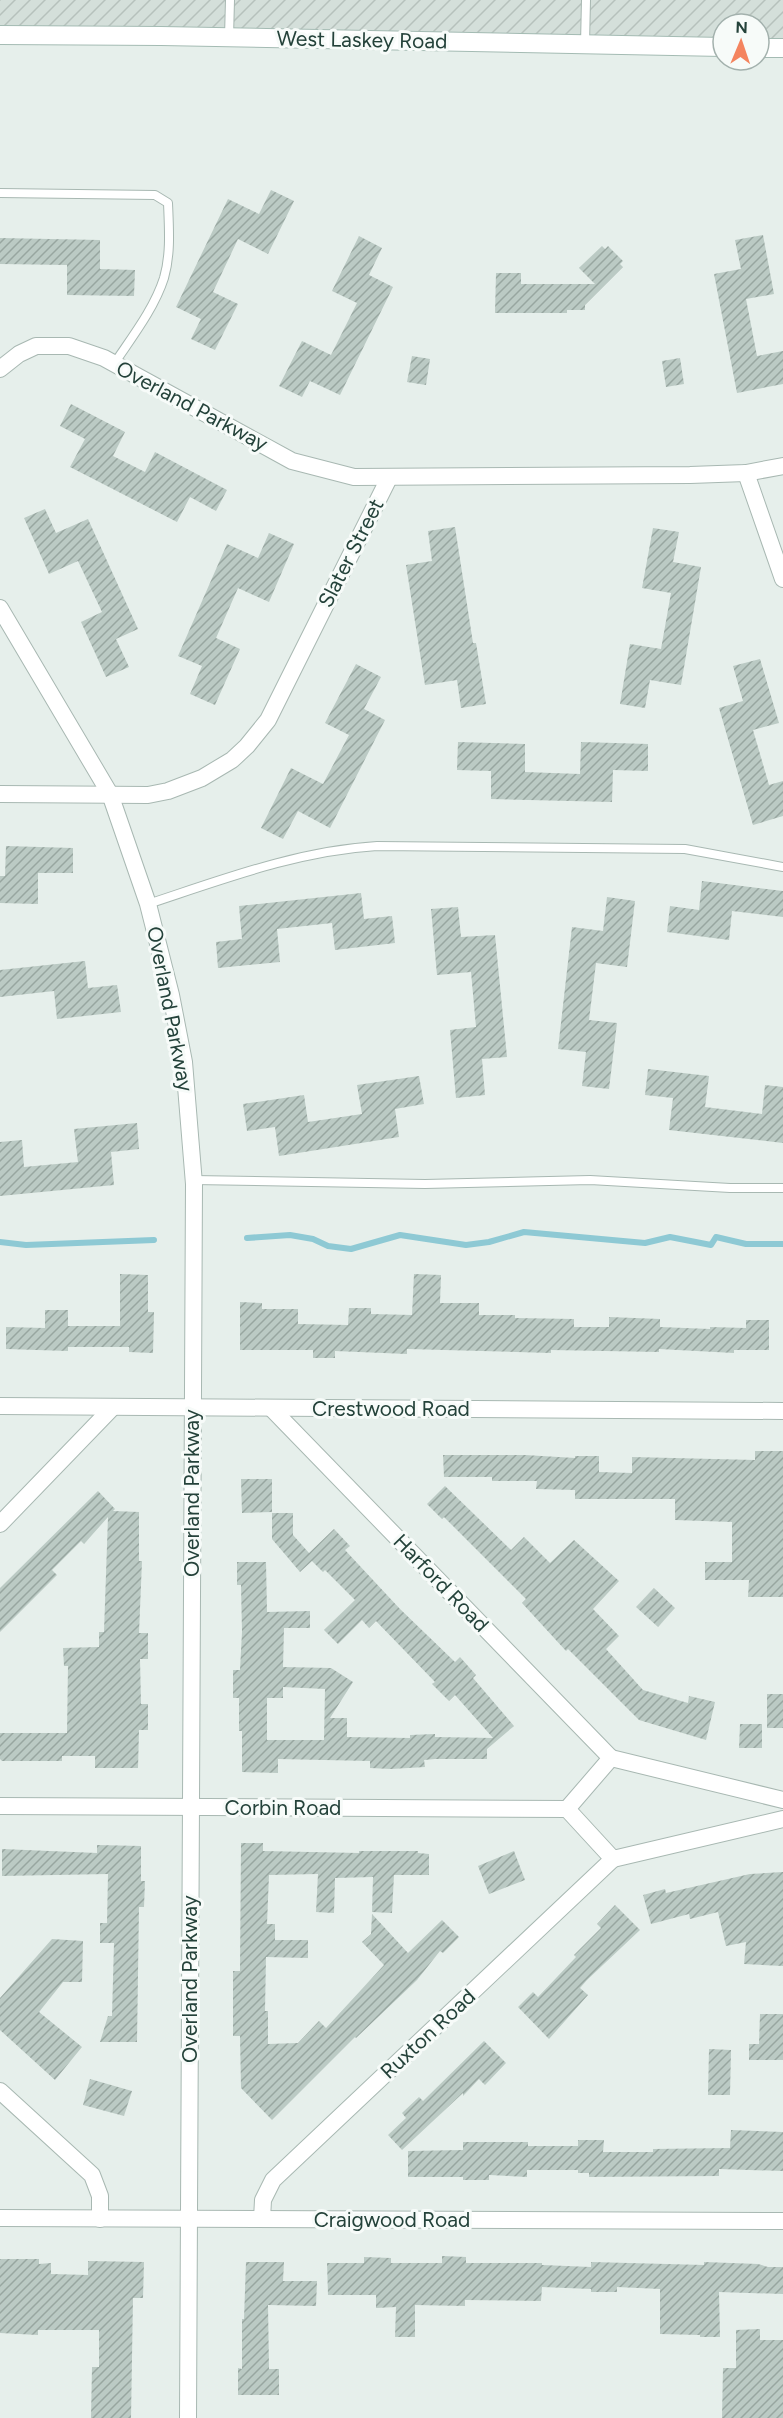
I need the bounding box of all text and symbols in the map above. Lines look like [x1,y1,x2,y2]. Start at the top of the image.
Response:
north arrow [711,12,771,72]
text: N [735,18,748,37]
street label: West Laskey Road [276,26,448,53]
street label: Overland Parkway [112,355,272,456]
street label: Slater Street [312,494,389,611]
street label: Overland Parkway [142,924,199,1094]
street label: Crestwood Road [312,1396,470,1421]
street label: Overland Parkway [179,1409,204,1577]
street label: Harford Road [388,1529,494,1637]
street label: Corbin Road [225,1795,341,1820]
street label: Overland Parkway [177,1895,202,2063]
street label: Ruxton Road [375,1984,480,2084]
street label: Craigwood Road [314,2207,470,2232]

